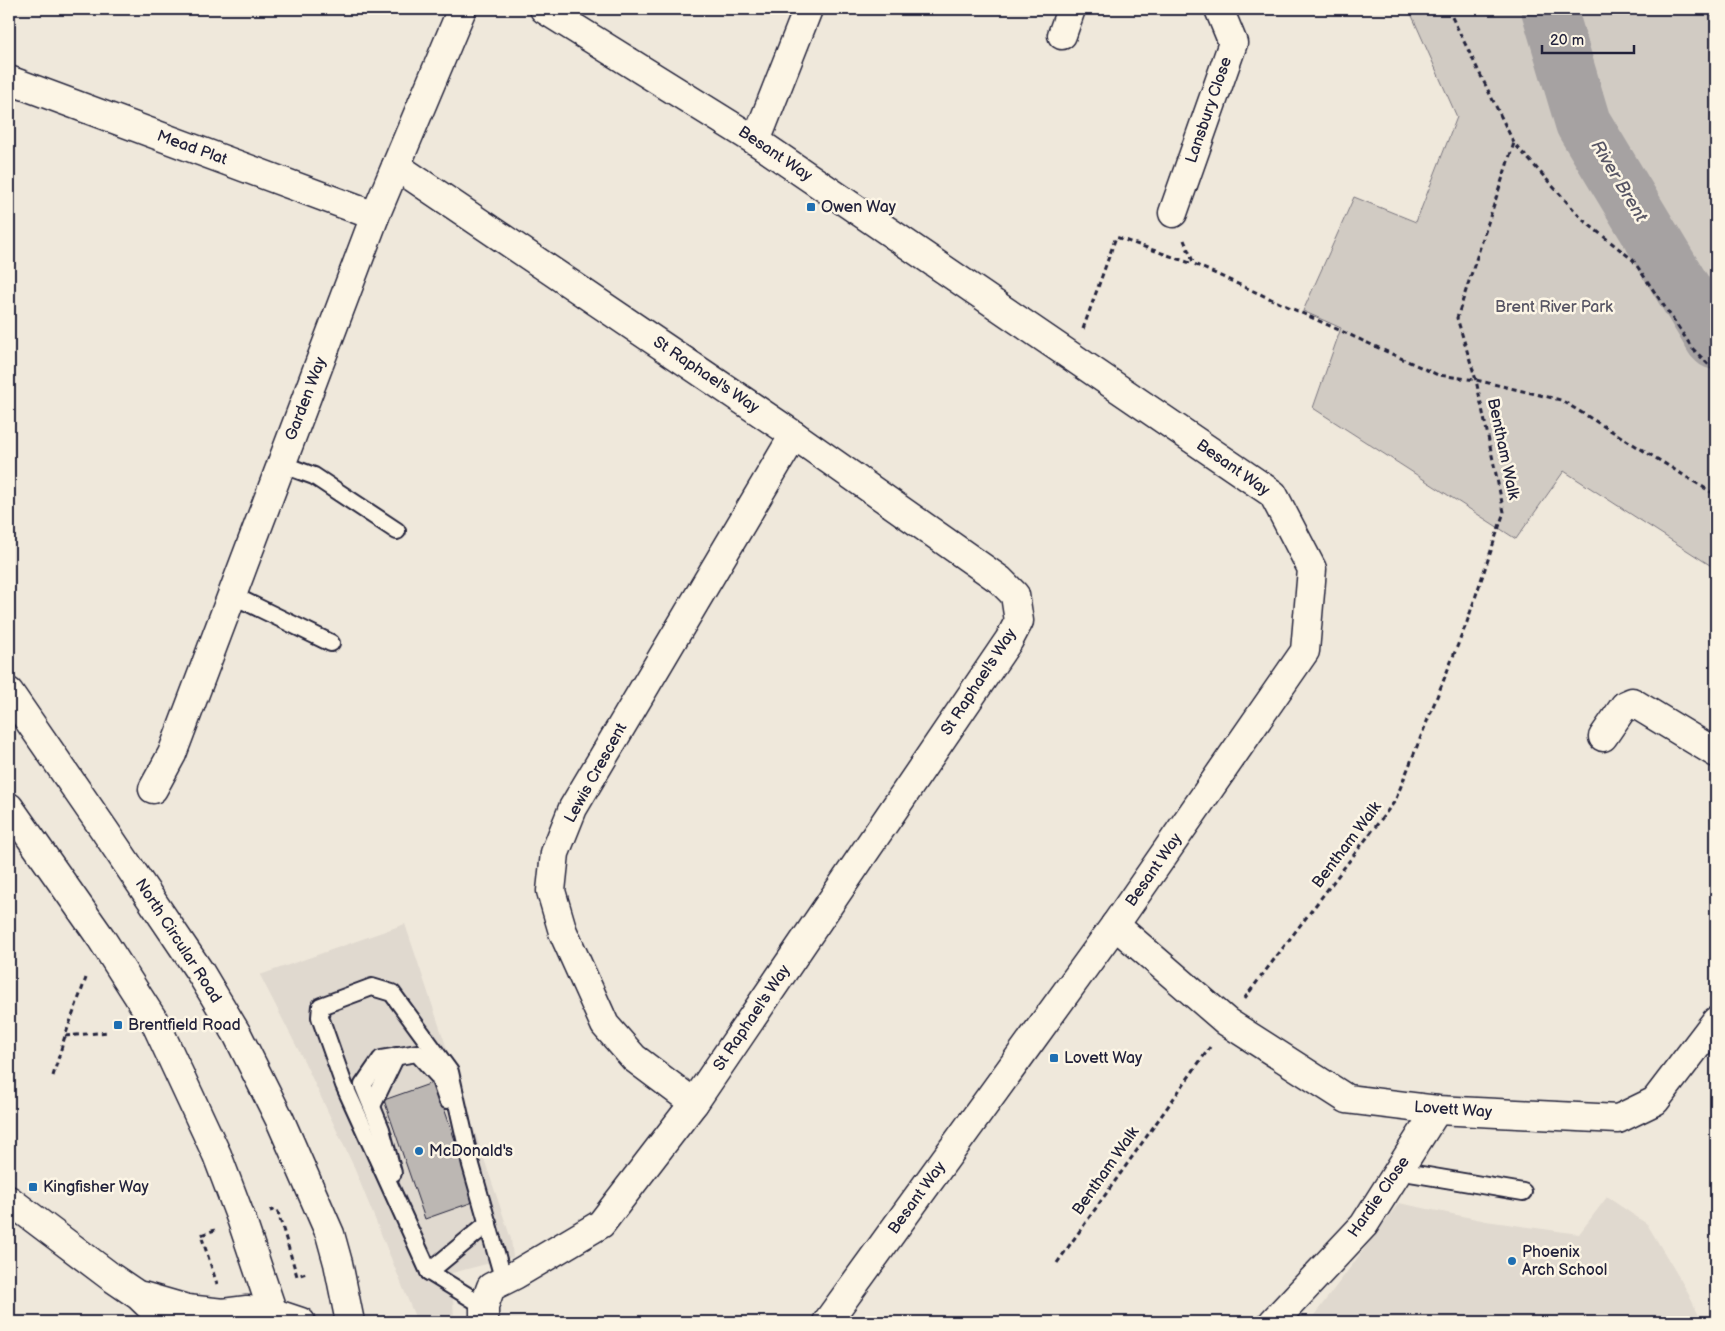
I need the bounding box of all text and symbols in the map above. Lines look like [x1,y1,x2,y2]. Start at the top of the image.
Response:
scale bar [1542,22,1635,54]
text: 20 m [1550,31,1584,50]
street label: Lansbury Close [1182,54,1236,166]
street label: Besant Way [734,122,816,186]
street label: Mead Plat [154,127,230,169]
water label: River Brent [1587,137,1652,226]
place label: Owen Way [821,198,897,217]
marker: Owen Way [805,201,817,213]
park label: Brent River Park [1495,298,1613,317]
street label: St Raphael's Way [649,333,763,418]
street label: Garden Way [281,354,331,443]
street label: Bentham Walk [1483,396,1523,502]
street label: Besant Way [1193,436,1274,501]
street label: St Raphael's Way [937,624,1021,739]
street label: Lewis Crescent [561,720,631,826]
street label: Bentham Walk [1308,798,1386,892]
street label: Besant Way [1122,829,1187,910]
street label: North Circular Road [131,875,225,1007]
street label: St Raphael's Way [710,961,795,1075]
place label: Brentfield Road [128,1016,241,1035]
marker: Brentfield Road [112,1019,124,1031]
place label: Lovett Way [1064,1049,1143,1068]
marker: Lovett Way [1048,1052,1060,1064]
street label: Lovett Way [1413,1098,1493,1122]
street label: Bentham Walk [1069,1123,1144,1219]
place label: McDonald's [429,1142,513,1161]
marker: McDonald's [413,1145,425,1157]
street label: Hardie Close [1344,1153,1414,1241]
street label: Besant Way [884,1157,950,1238]
place label: Kingfisher Way [43,1178,150,1197]
marker: Kingfisher Way [27,1181,39,1193]
place label: Phoenix Arch School [1522,1243,1607,1280]
marker: Phoenix Arch School [1506,1255,1518,1267]

